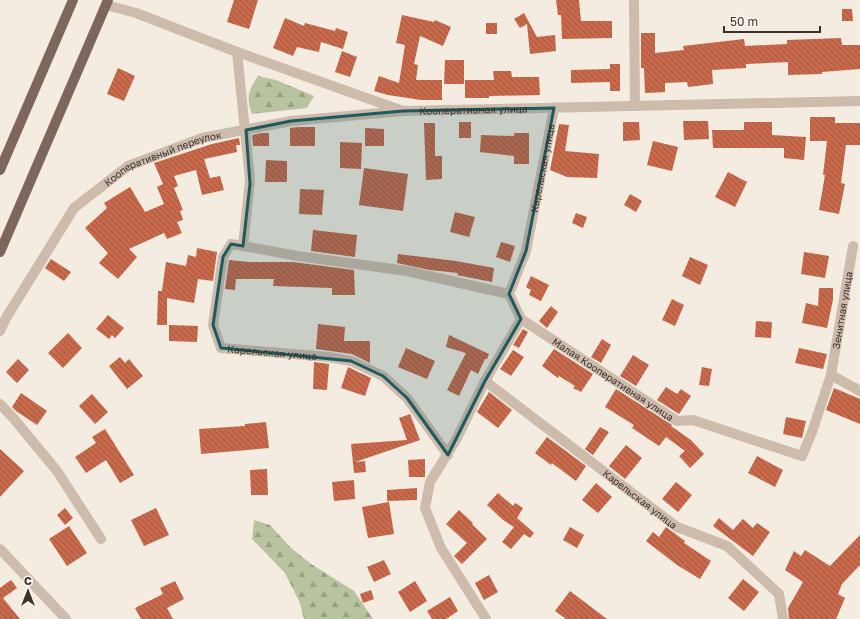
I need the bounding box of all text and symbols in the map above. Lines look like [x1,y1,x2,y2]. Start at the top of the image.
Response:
scale bar [724,8,820,34]
text: 50 m [730,14,758,29]
street label: Кооперативная улица [419,102,528,117]
street label: Карельская улица [528,123,557,213]
street label: Кооперативный переулок [102,128,223,188]
street label: Зенитная улица [830,270,855,350]
street label: Малая Кооперативная улица [550,335,676,423]
street label: Карельская улица [227,343,318,362]
street label: Карельская улица [601,467,680,531]
north arrow [8,571,48,611]
text: С [24,574,32,587]

